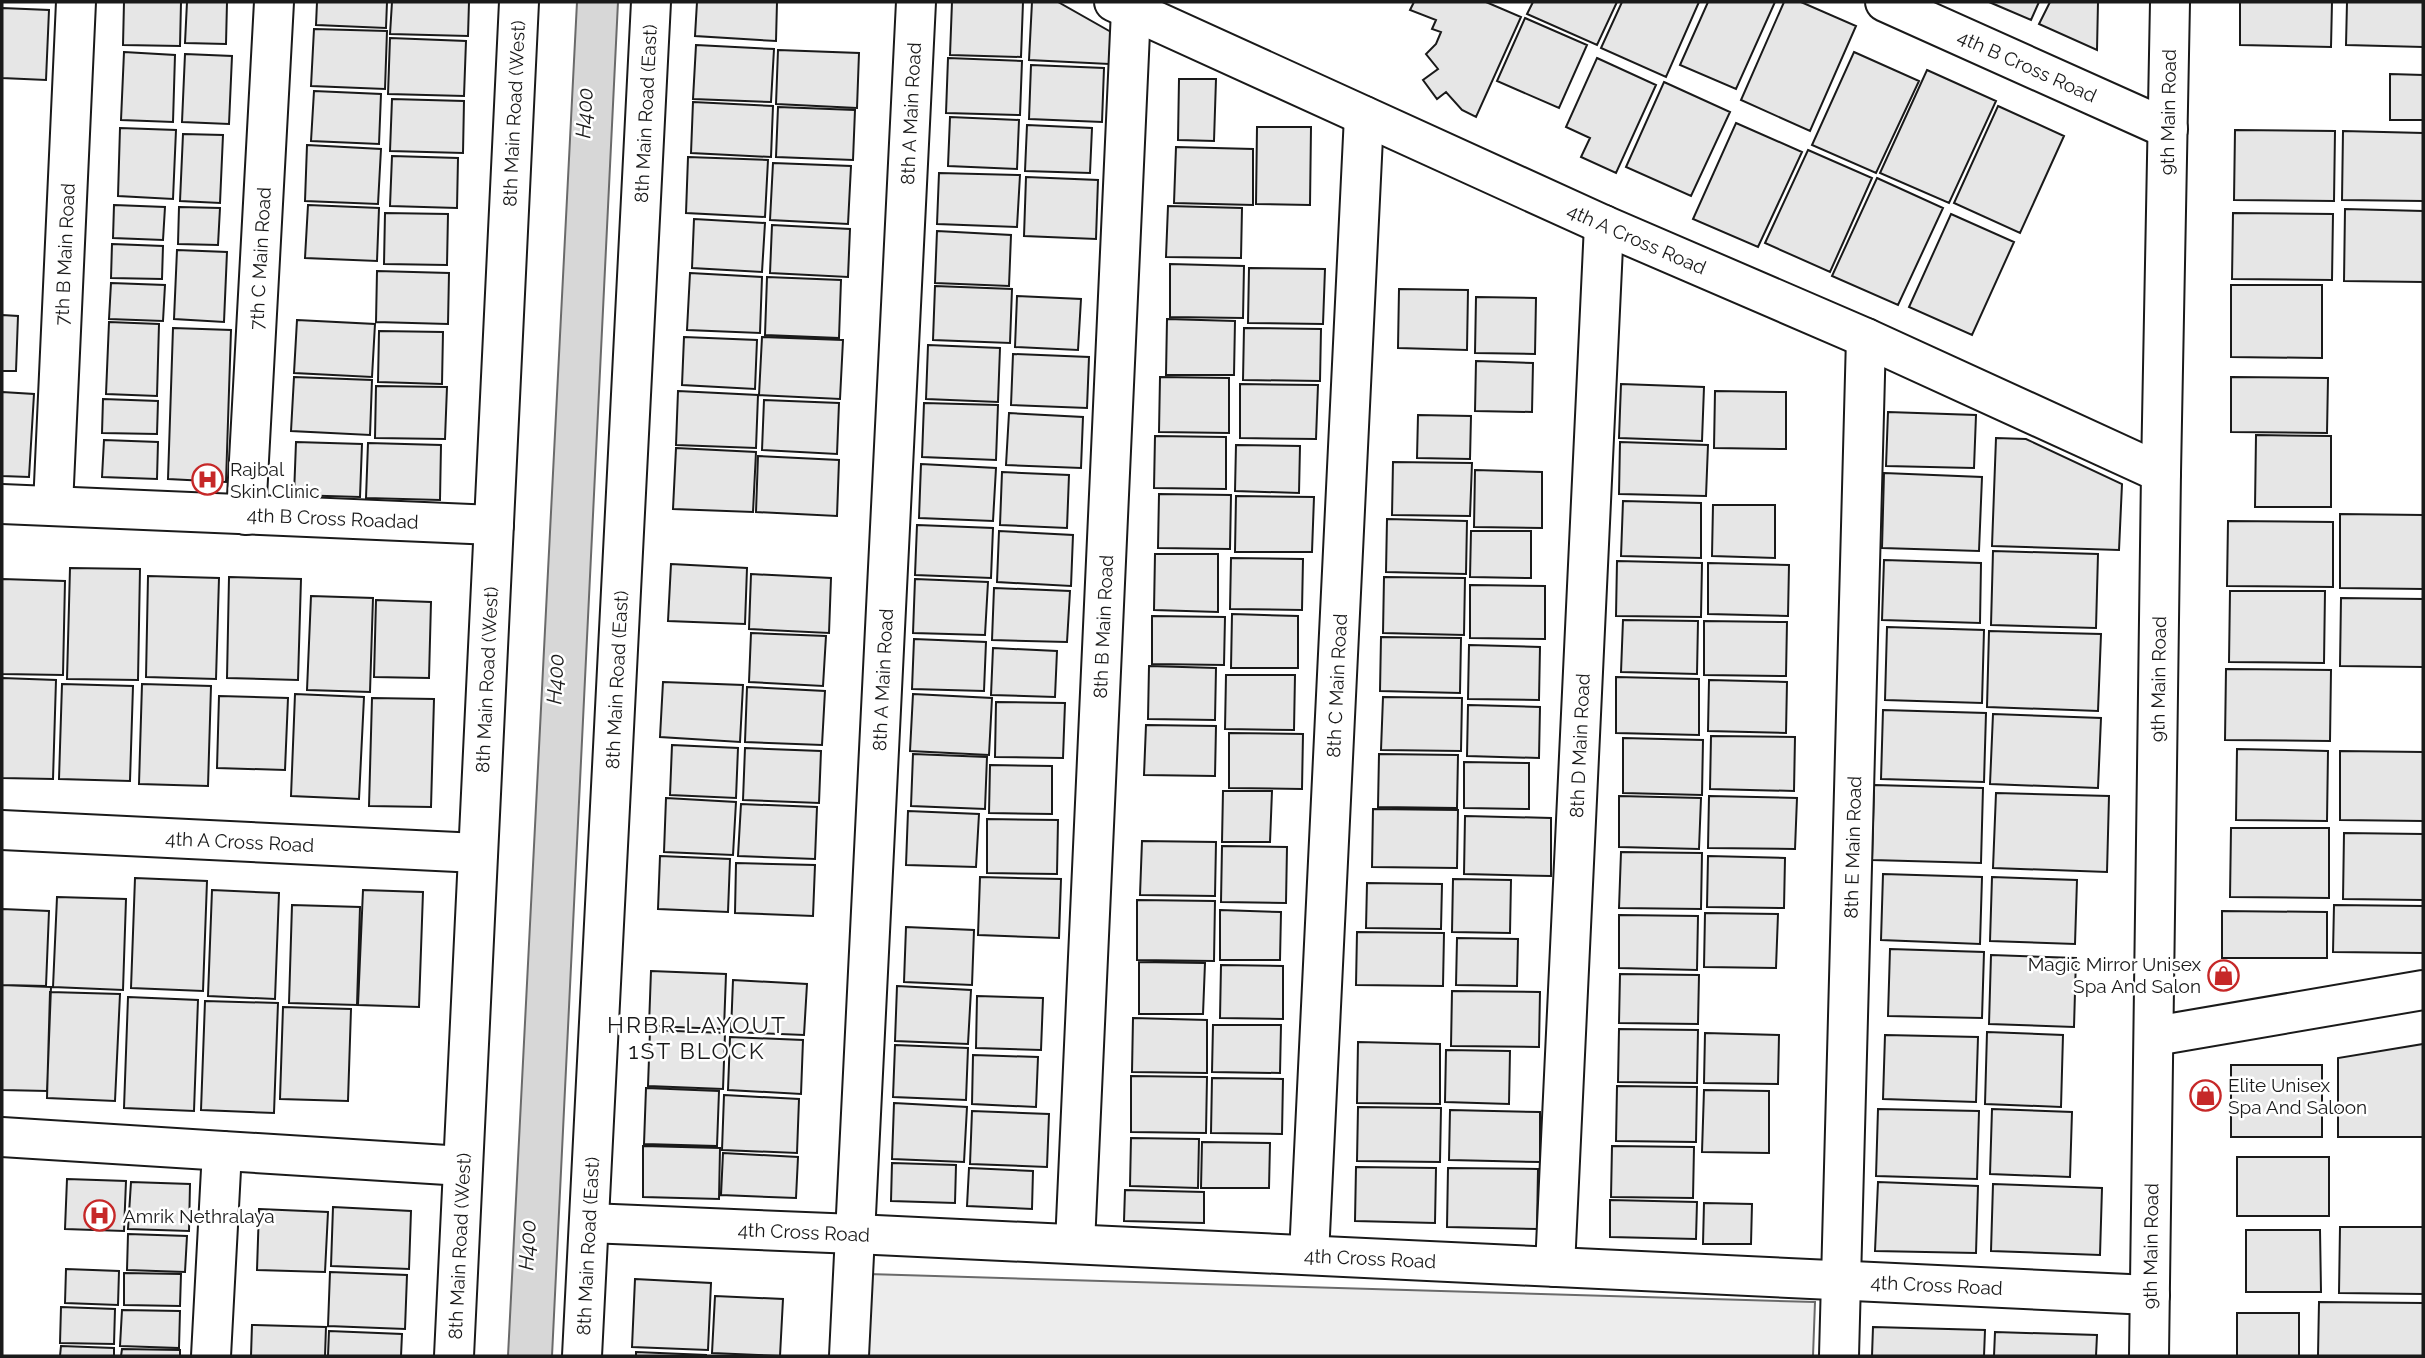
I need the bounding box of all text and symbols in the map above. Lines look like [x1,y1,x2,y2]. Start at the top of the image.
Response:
street label: 8th Main Road (West) [498,20,529,207]
street label: 8th Main Road (East) [630,24,661,203]
street label: 4th B Cross Road [1954,25,2100,107]
street label: 8th A Main Road [896,42,925,185]
street label: 9th Main Road [2156,49,2180,175]
water label: H400 [570,87,598,139]
street label: 7th B Main Road [50,183,79,326]
street label: 7th C Main Road [245,186,275,330]
street label: 4th A Cross Road [1564,199,1709,279]
place label: Rajbal Skin Clinic [230,458,320,502]
hospital icon: Rajbal Skin Clinic [190,463,224,497]
street label: 4th B Cross Roadad [246,503,419,533]
street label: 8th B Main Road [1089,554,1117,699]
street label: 8th Main Road (West) [471,586,502,774]
street label: 8th Main Road (East) [601,590,632,770]
street label: 8th A Main Road [868,608,897,752]
street label: 8th C Main Road [1322,613,1351,758]
street label: 9th Main Road [2146,616,2170,742]
water label: H400 [541,653,569,705]
street label: 8th D Main Road [1565,673,1594,818]
street label: 8th E Main Road [1840,776,1865,919]
street label: 4th A Cross Road [165,827,315,856]
place label: Magic Mirror Unisex Spa And Salon [2028,953,2201,997]
shop icon: Magic Mirror Unisex Spa And Salon [2207,958,2241,992]
district label: HRBR LAYOUT 1ST BLOCK [607,1011,787,1064]
place label: Elite Unisex Spa And Saloon [2228,1074,2367,1118]
shop icon: Elite Unisex Spa And Saloon [2188,1079,2222,1113]
street label: 8th Main Road (West) [444,1152,475,1340]
street label: 8th Main Road (East) [572,1156,603,1336]
street label: 9th Main Road [2139,1183,2162,1309]
hospital icon: Amrik Nethralaya [83,1199,117,1233]
place label: Amrik Nethralaya [123,1205,275,1227]
street label: 4th Cross Road [737,1218,870,1246]
water label: H400 [513,1219,541,1271]
street label: 4th Cross Road [1304,1244,1437,1272]
street label: 4th Cross Road [1870,1271,2003,1299]

